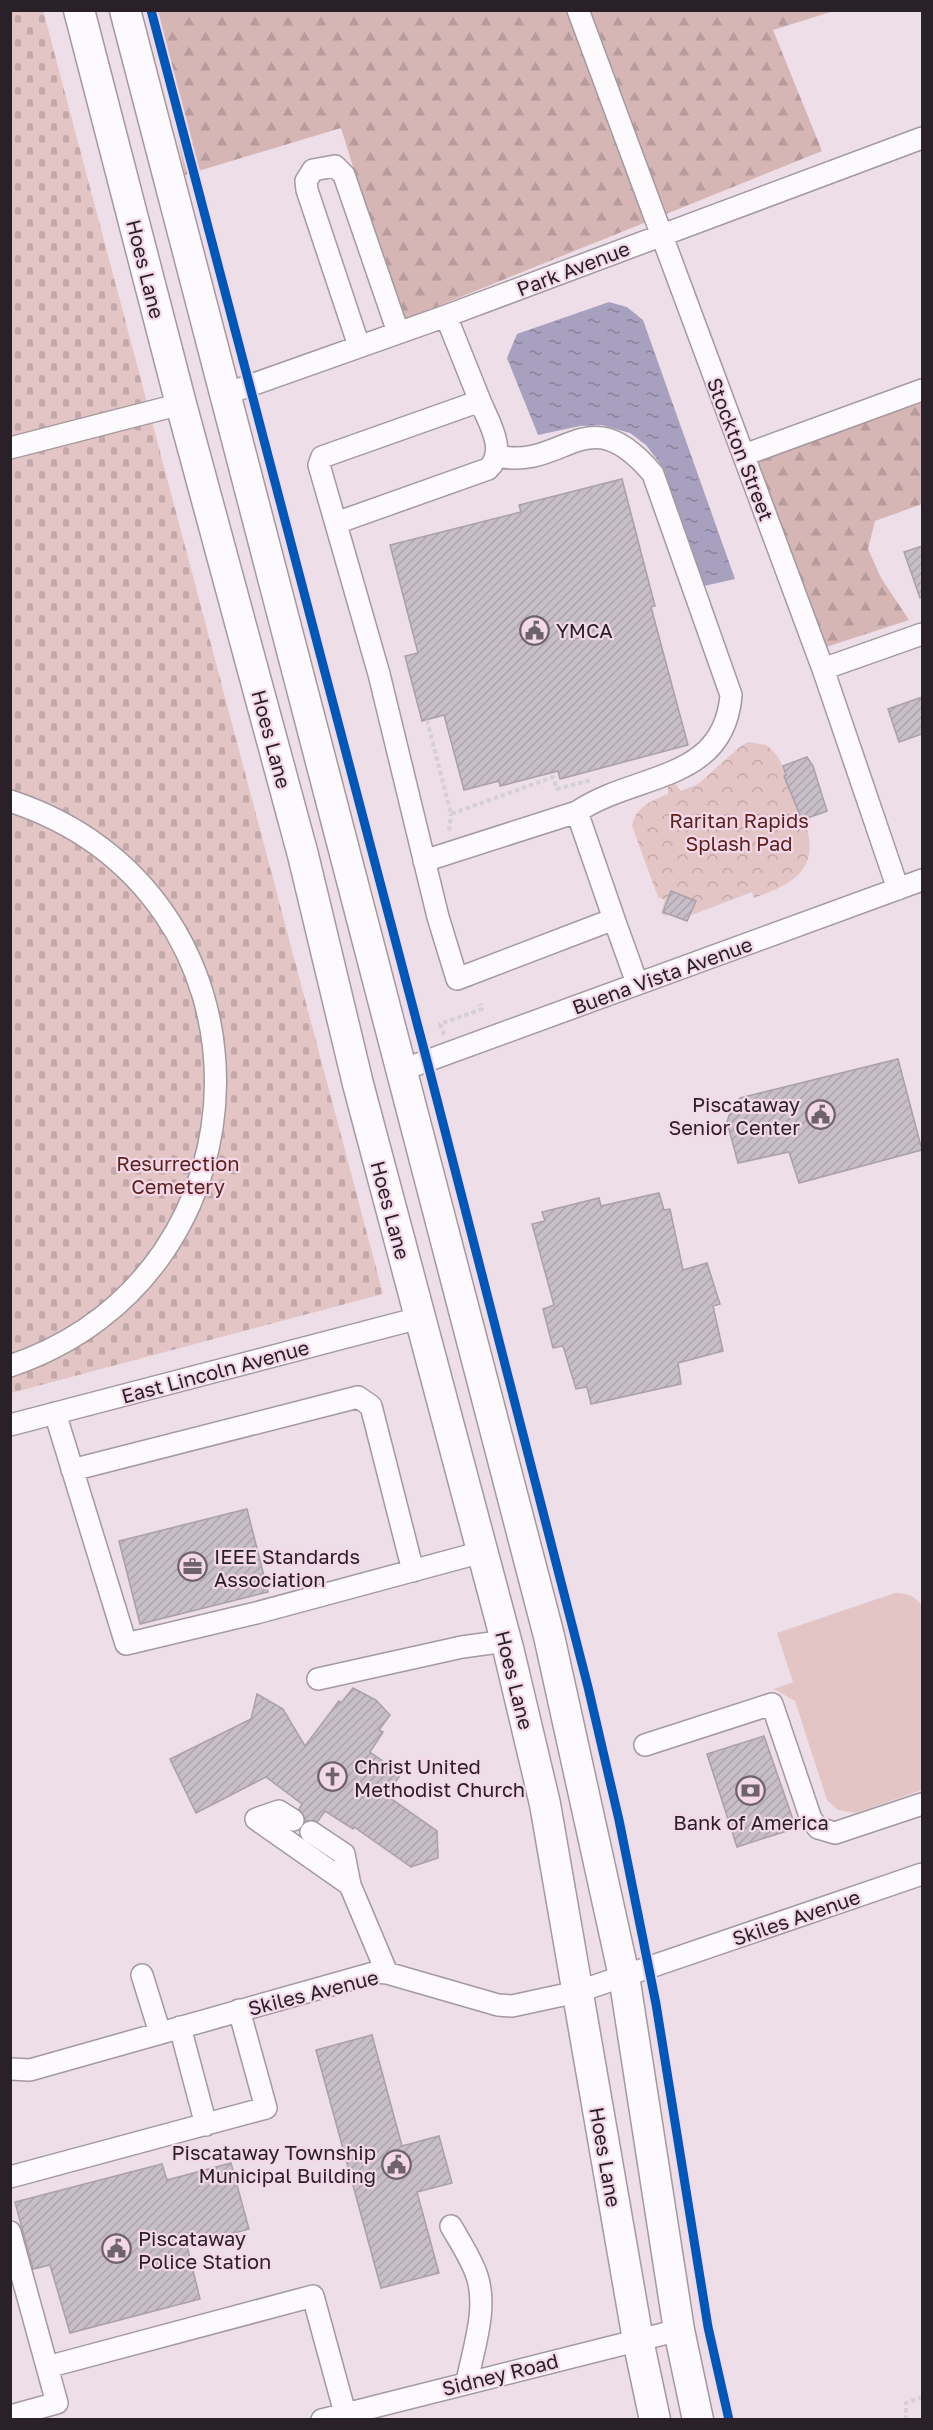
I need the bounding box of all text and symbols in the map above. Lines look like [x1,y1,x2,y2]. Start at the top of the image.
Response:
street label: Hoes Lane [122,217,170,321]
street label: Park Avenue [513,235,633,301]
street label: Stockton Street [703,374,779,524]
public building icon: YMCA [519,614,551,646]
place label: YMCA [556,618,613,642]
street label: Hoes Lane [247,687,297,791]
park label: Raritan Rapids Splash Pad [669,808,809,855]
street label: Buena Vista Avenue [569,931,755,1019]
place label: Piscataway Senior Center [668,1092,800,1139]
public building icon: Piscataway Senior Center [805,1099,837,1131]
park label: Resurrection Cemetery [116,1151,240,1198]
street label: Hoes Lane [366,1158,416,1262]
street label: East Lincoln Avenue [119,1334,311,1408]
place label: IEEE Standards Association [214,1544,360,1591]
office icon: IEEE Standards Association [177,1551,209,1583]
street label: Hoes Lane [491,1628,539,1732]
place label: Christ United Methodist Church [354,1754,525,1801]
church icon: Christ United Methodist Church [317,1761,349,1793]
bank icon: Bank of America [735,1775,767,1807]
place label: Bank of America [673,1810,829,1834]
street label: Skiles Avenue [729,1884,863,1950]
street label: Skiles Avenue [245,1964,381,2020]
street label: Hoes Lane [585,2105,627,2209]
place label: Piscataway Township Municipal Building [171,2140,376,2187]
public building icon: Piscataway Township Municipal Building [381,2148,413,2180]
place label: Piscataway Police Station [138,2226,271,2273]
public building icon: Piscataway Police Station [101,2233,133,2265]
street label: Sidney Road [439,2348,561,2400]

